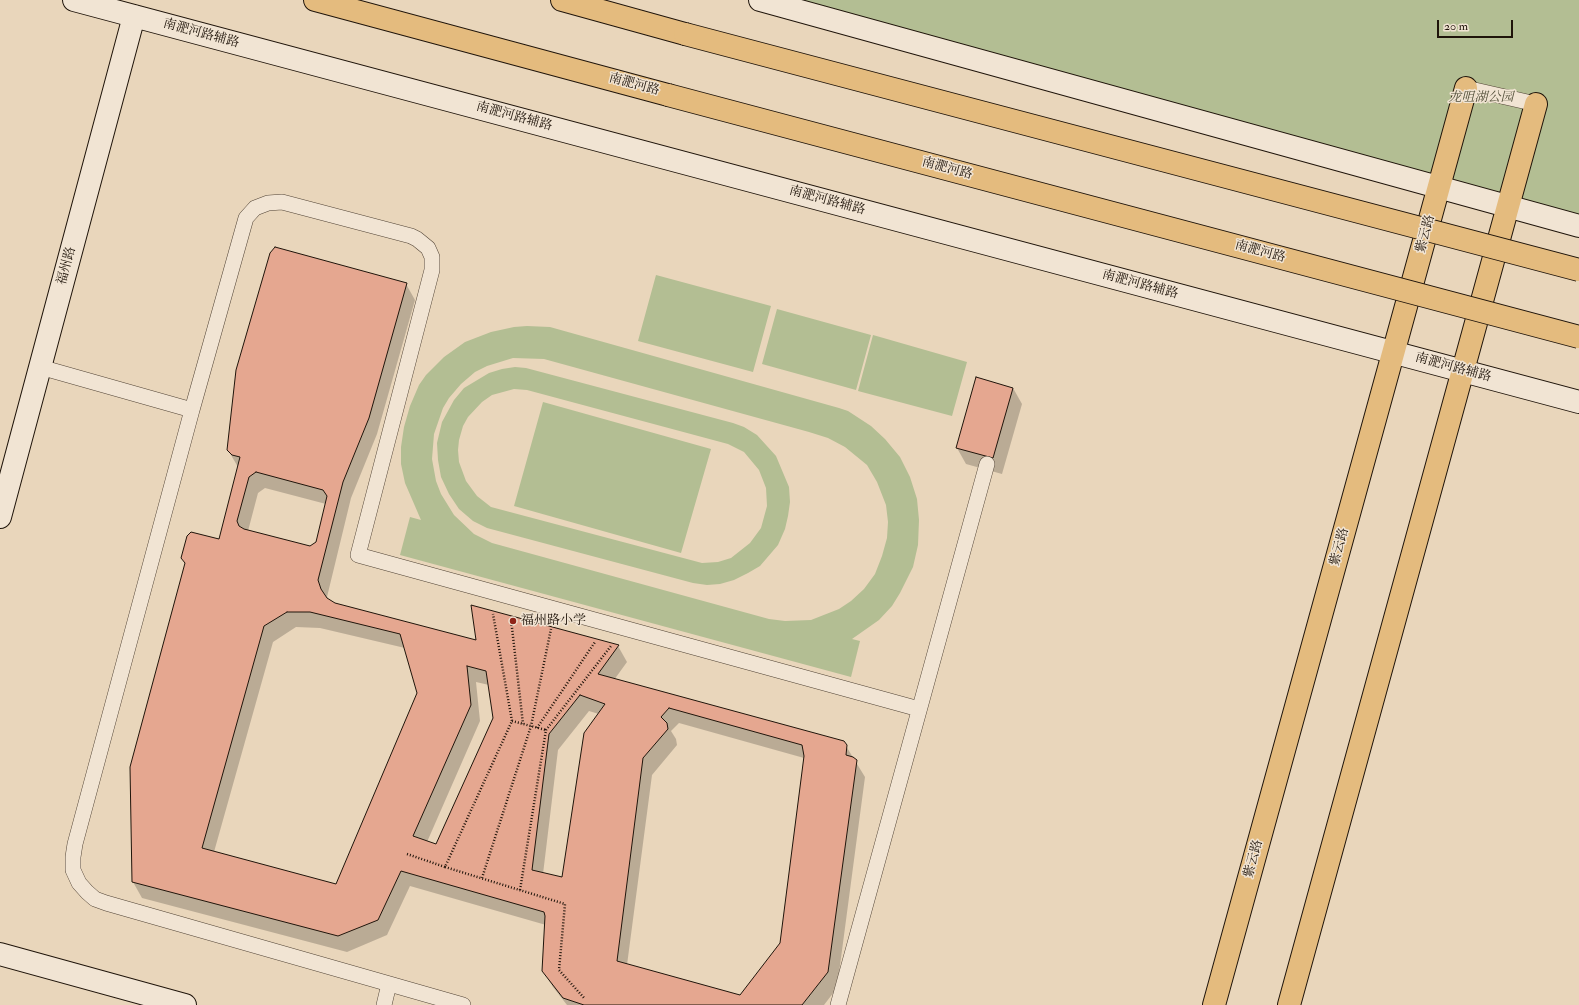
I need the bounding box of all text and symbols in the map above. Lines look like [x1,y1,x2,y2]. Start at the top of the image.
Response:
scale bar [1439,12,1515,38]
street label: 南淝河路辅路 [161,16,241,52]
text: 20 m [1444,19,1468,34]
street label: 南淝河路 [607,71,661,99]
park label: 龙咀湖公园 [1449,90,1513,106]
street label: 南淝河路辅路 [474,99,554,135]
street label: 南淝河路 [920,155,974,183]
street label: 南淝河路辅路 [787,183,867,219]
street label: 紫云路 [1413,213,1439,255]
street label: 南淝河路 [1233,238,1287,266]
street label: 福州路 [54,245,80,287]
street label: 南淝河路辅路 [1100,267,1180,303]
street label: 南淝河路辅路 [1413,350,1493,386]
street label: 紫云路 [1327,526,1353,568]
place label: 福州路小学 [521,613,586,629]
marker: 福州路小学 [508,616,518,626]
street label: 紫云路 [1241,838,1267,880]

